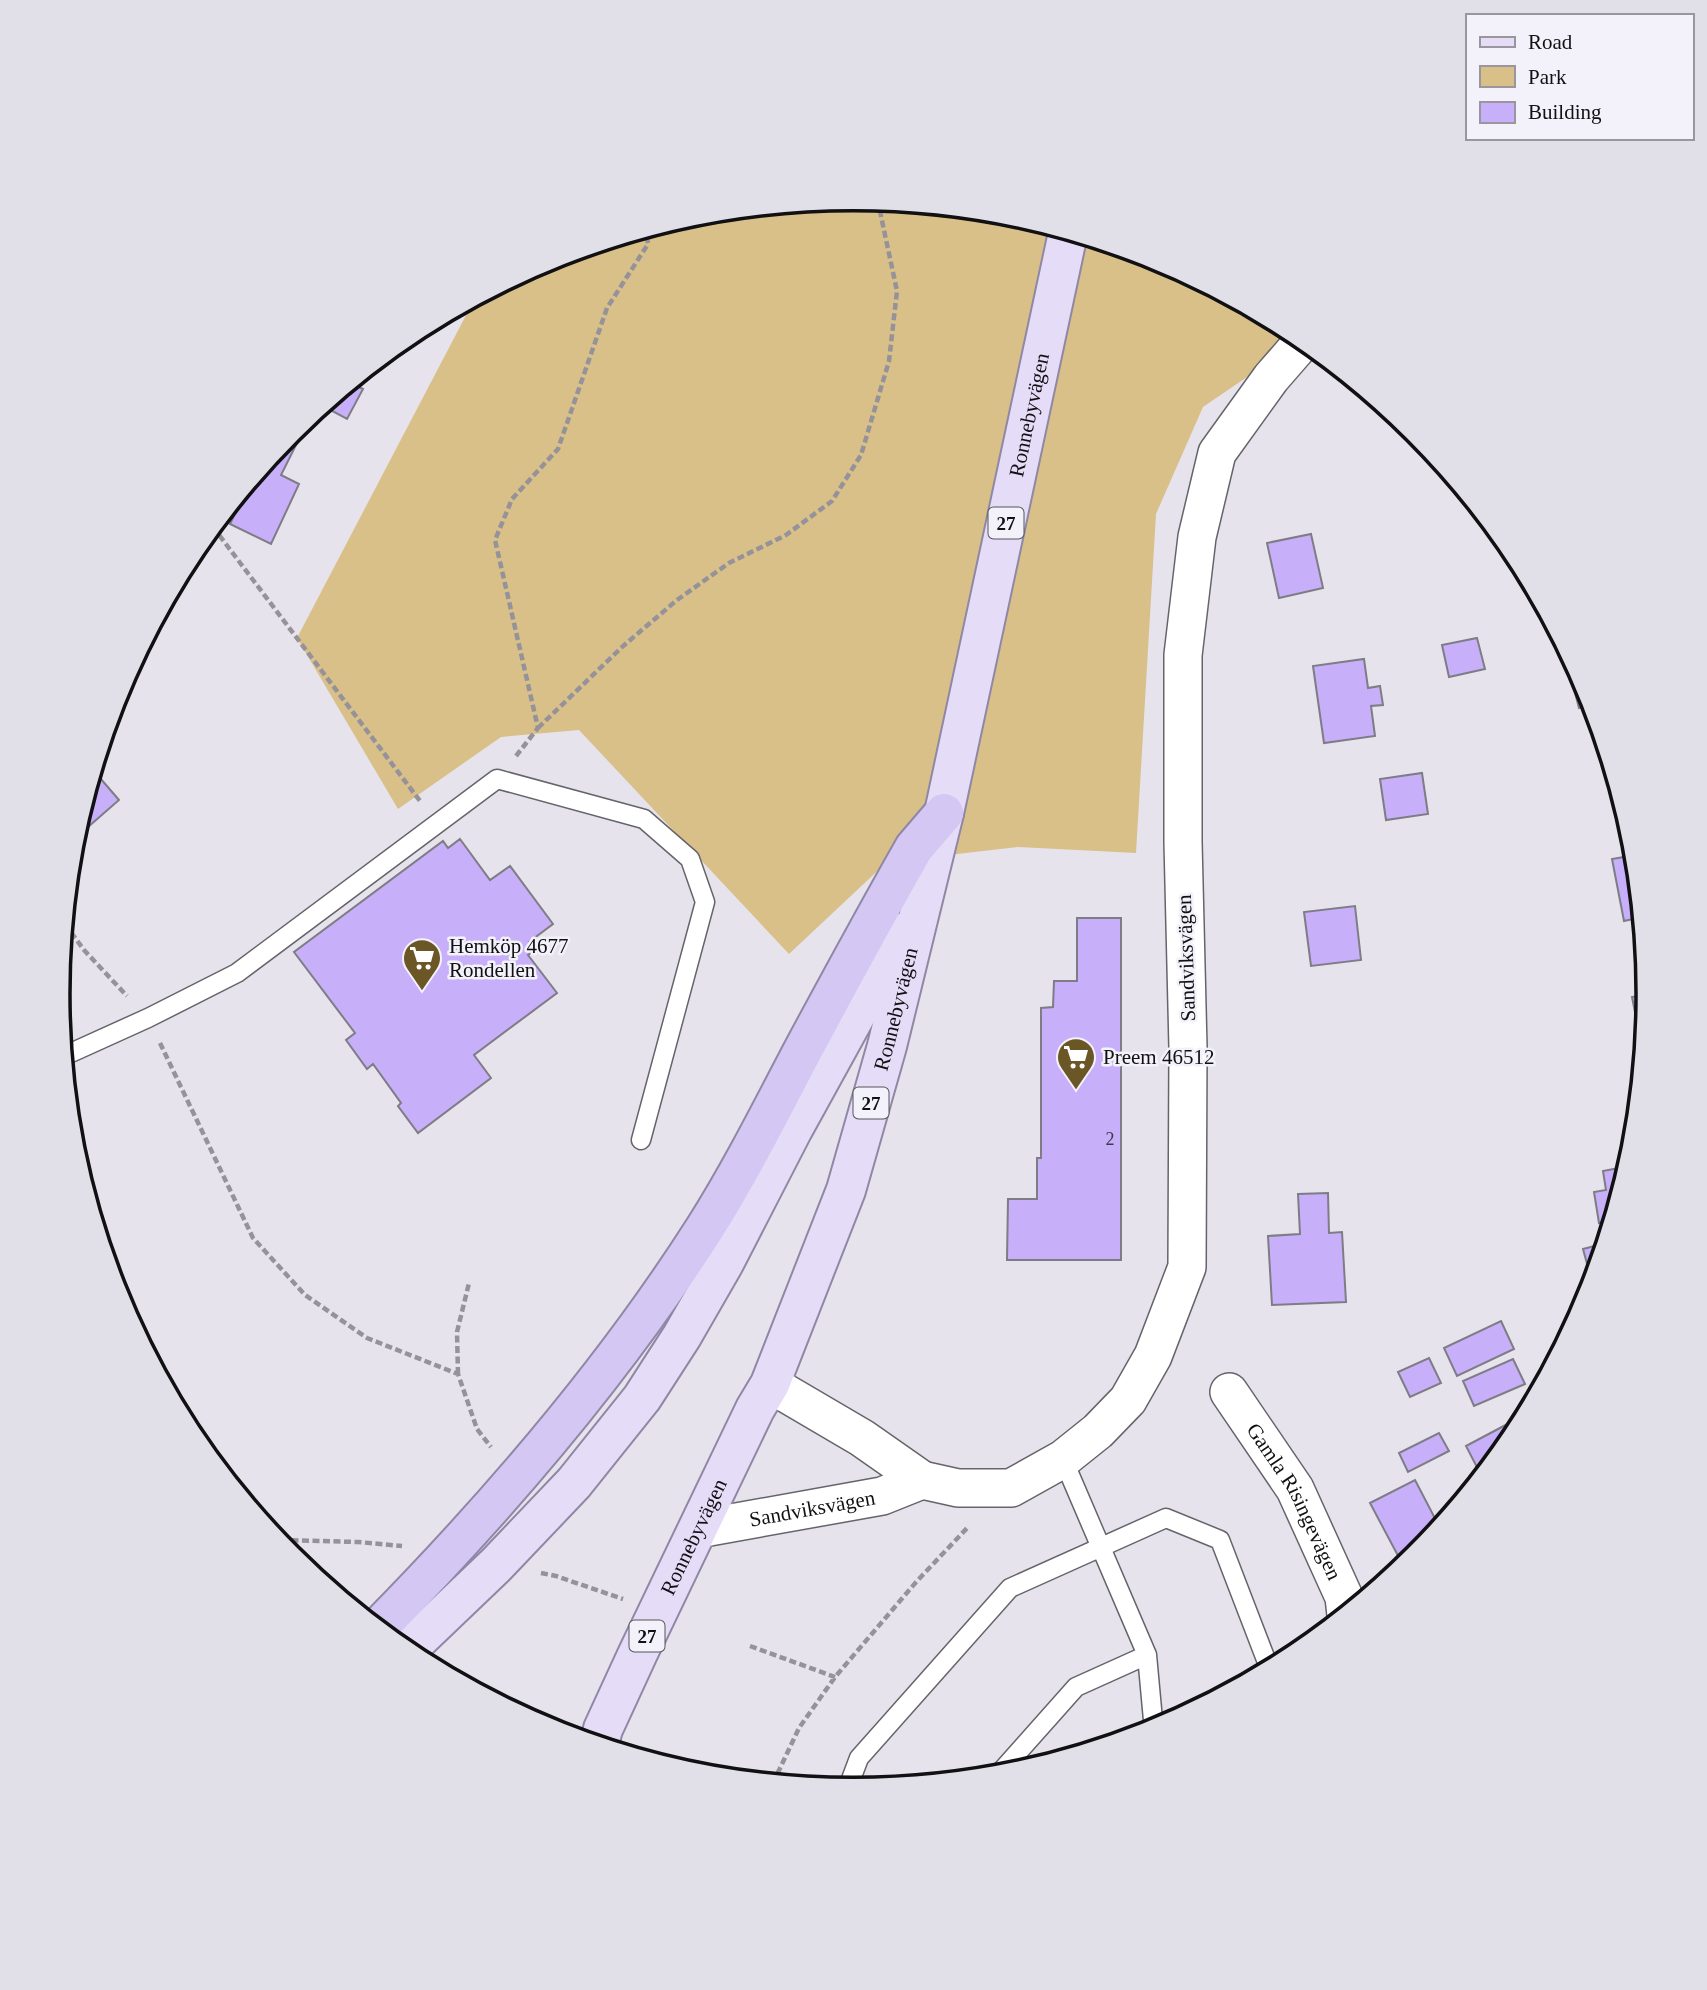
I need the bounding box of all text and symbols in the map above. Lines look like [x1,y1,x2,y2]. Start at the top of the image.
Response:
legend [1466,14,1693,140]
text: Road [1528,30,1573,54]
text: Park [1528,65,1567,89]
text: Building [1528,100,1602,124]
street label: Ronnebyvägen [1004,350,1054,479]
road number: 27 [988,508,1024,538]
street label: Sandviksvägen [1172,894,1200,1022]
place label: Hemköp 4677 Rondellen [449,934,569,982]
supermarket icon: Hemköp 4677 Rondellen [401,937,443,992]
street label: Ronnebyvägen [869,945,923,1073]
supermarket icon: Preem 46512 [1055,1036,1097,1091]
place label: Preem 46512 [1103,1045,1214,1069]
road number: 27 [854,1088,888,1119]
house number: 2 [1106,1129,1115,1149]
street label: Gamla Risingevägen [1242,1418,1347,1584]
street label: Ronnebyvägen [656,1474,732,1599]
street label: Sandviksvägen [747,1485,877,1532]
road number: 27 [630,1620,664,1652]

